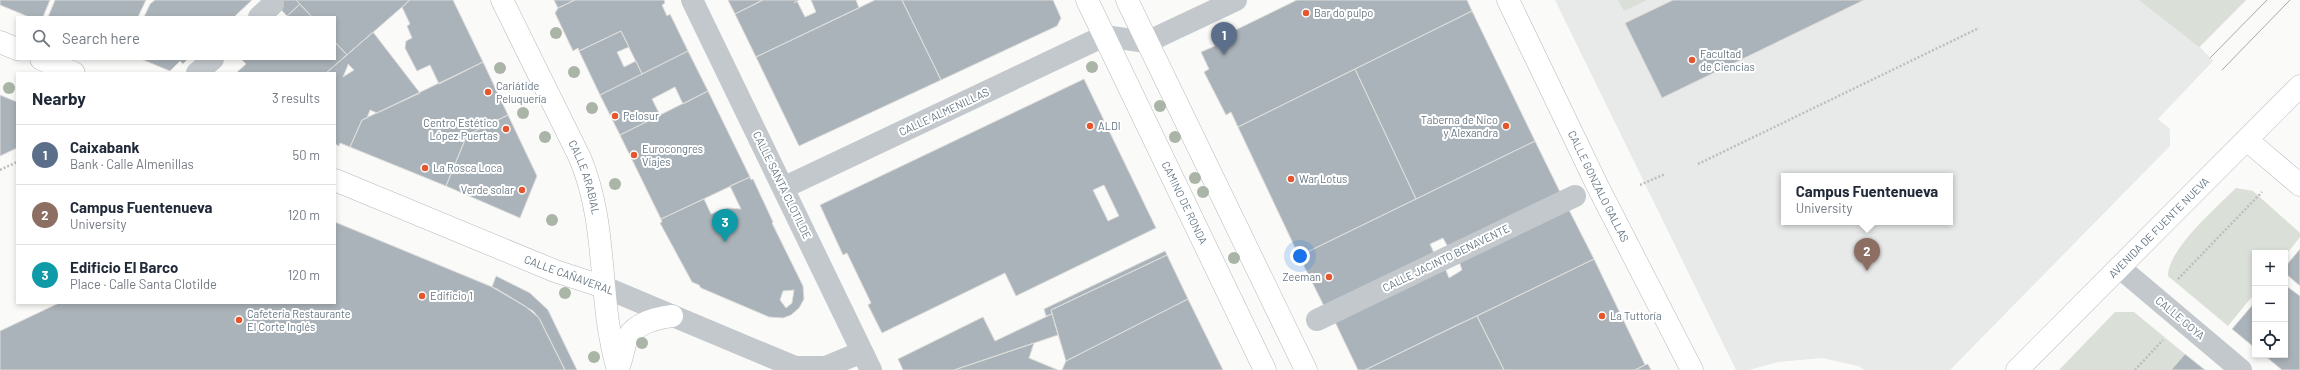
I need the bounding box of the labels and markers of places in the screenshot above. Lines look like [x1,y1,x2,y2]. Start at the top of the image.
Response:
place label: Bar do pulpo [1314,6,1373,19]
marker: Bar do pulpo [1301,8,1311,18]
pin: 1 [1211,22,1237,55]
place label: Facultad de Ciencias [1700,47,1755,73]
marker: Facultad de Ciencias [1687,55,1697,65]
place label: Cariátide Peluquería [496,79,546,105]
marker: Cariátide Peluquería [483,87,493,97]
place label: Pelosur [623,109,659,122]
marker: Pelosur [610,111,620,121]
place label: Taberna de Nico y Alexandra [1421,113,1498,139]
place label: Centro Estético López Puertas [423,116,498,142]
place label: ALDI [1098,119,1121,132]
marker: ALDI [1085,121,1095,131]
marker: Taberna de Nico y Alexandra [1501,121,1511,131]
marker: Centro Estético López Puertas [501,124,511,134]
place label: Eurocongres Viajes [642,142,703,168]
marker: Eurocongres Viajes [629,150,639,160]
place label: La Rosca Loca [433,161,502,174]
marker: La Rosca Loca [420,163,430,173]
place label: War Lotus [1299,172,1347,185]
marker: War Lotus [1286,174,1296,184]
place label: Verde solar [461,183,514,196]
marker: Verde solar [517,185,527,195]
pin: 3 [712,209,738,242]
pin: 2 [1854,238,1880,271]
place label: Zeeman [1283,270,1321,283]
marker: Zeeman [1324,272,1334,282]
place label: Edificio 1 [430,289,473,302]
marker: Edificio 1 [417,291,427,301]
place label: Cafetería Restaurante El Corte Inglés [247,307,351,333]
place label: La Tuttoría [1610,309,1662,322]
marker: La Tuttoría [1597,311,1607,321]
marker: Cafetería Restaurante El Corte Inglés [234,315,244,325]

